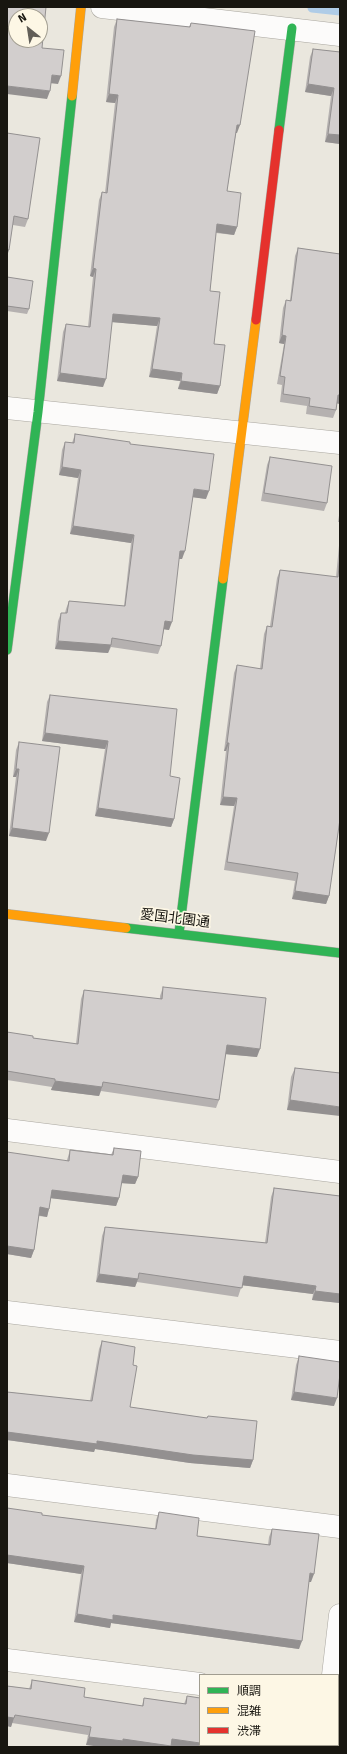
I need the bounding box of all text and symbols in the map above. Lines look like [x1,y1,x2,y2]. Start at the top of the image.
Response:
north arrow [8,8,48,48]
text: N [16,10,29,26]
street label: 愛国北園通 [139,906,211,932]
legend [199,1674,339,1746]
text: 順調 [237,1684,261,1699]
text: 混雑 [237,1704,261,1719]
text: 渋滞 [237,1724,261,1739]

